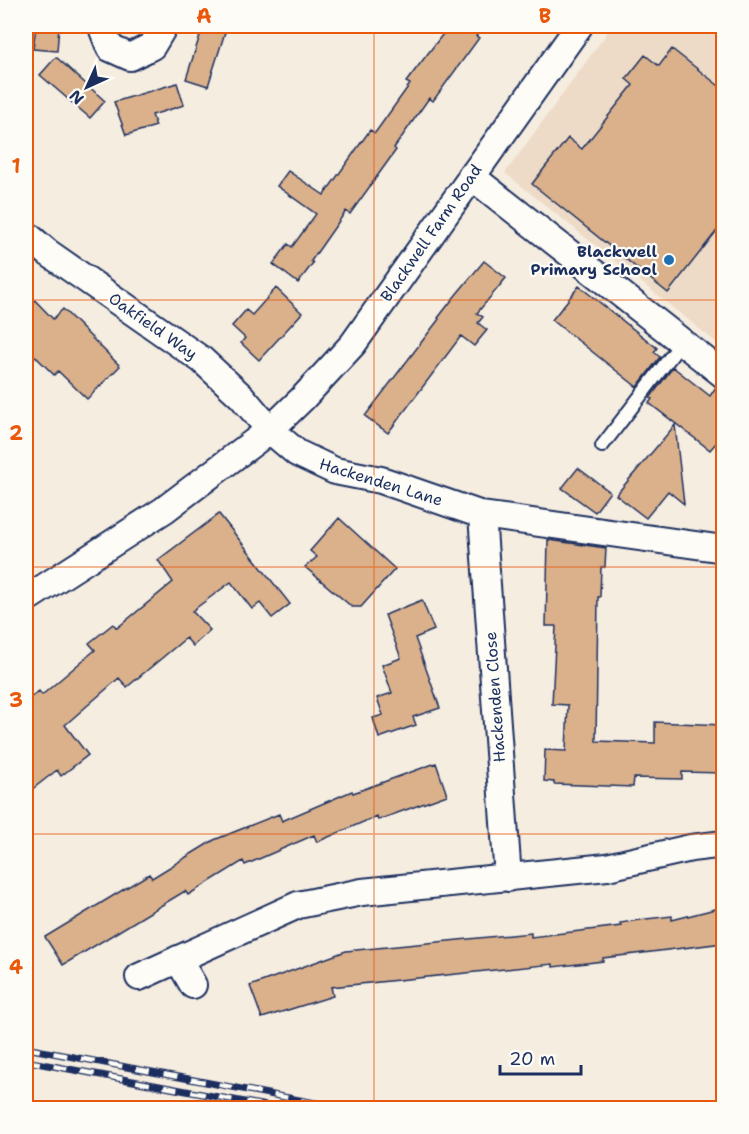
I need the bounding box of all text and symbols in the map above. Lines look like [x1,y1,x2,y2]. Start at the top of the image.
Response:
text: A [196,3,212,29]
text: B [539,3,551,29]
north arrow [57,57,117,117]
text: N [65,85,89,109]
text: 1 [11,153,21,179]
street label: Blackwell Farm Road [376,160,486,306]
place label: Blackwell Primary School [530,241,657,280]
marker: Blackwell Primary School [662,253,676,267]
street label: Oakfield Way [105,288,201,364]
text: 2 [9,420,23,446]
street label: Hackenden Lane [317,453,445,511]
street label: Hackenden Close [480,631,510,763]
text: 3 [9,687,23,713]
text: 4 [9,954,23,980]
scale bar [500,1038,581,1076]
text: 20 m [509,1047,555,1071]

